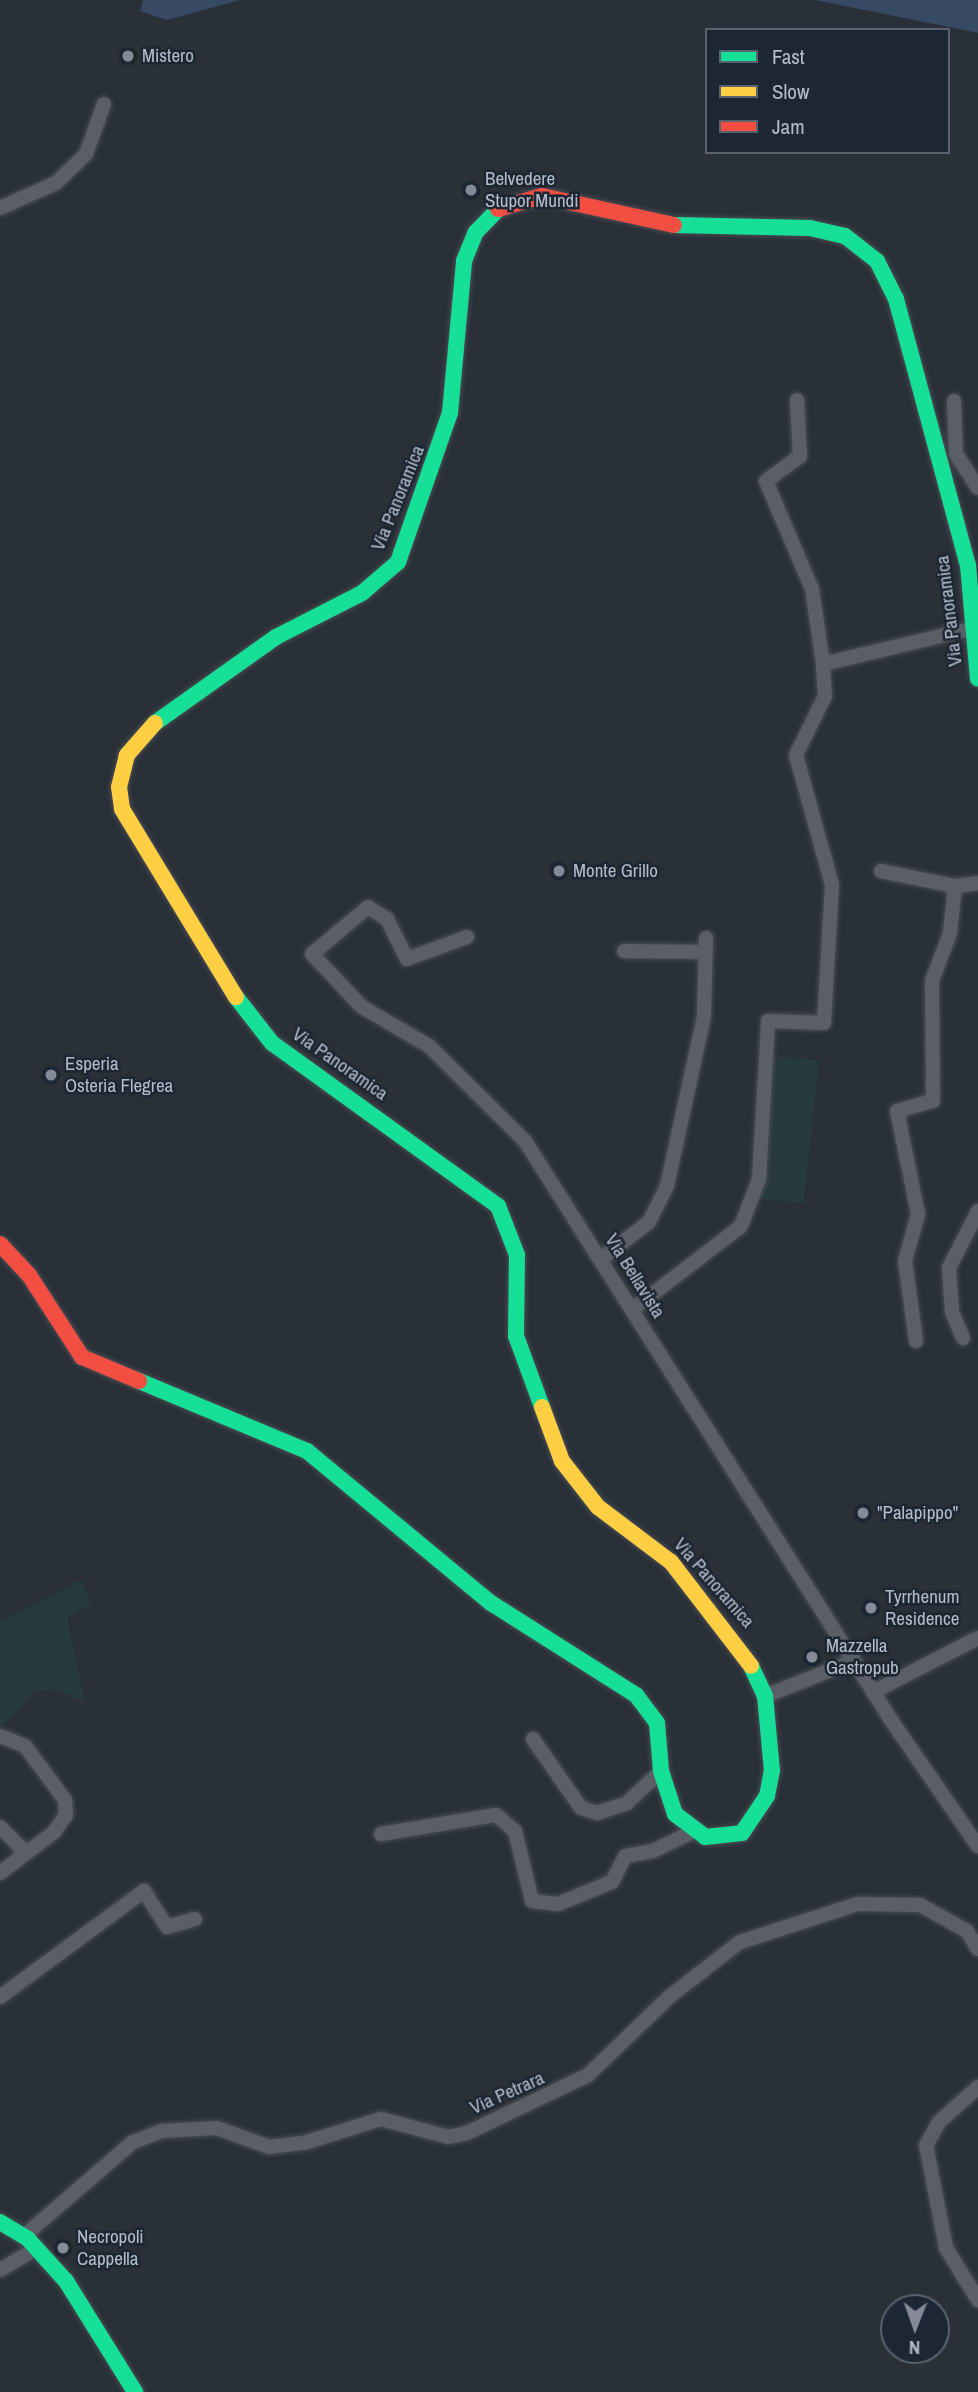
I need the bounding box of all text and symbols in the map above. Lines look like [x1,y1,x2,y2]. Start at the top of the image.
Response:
legend [705,28,950,154]
text: Fast [772,42,805,71]
place label: Mistero [142,45,194,67]
marker: Mistero [120,48,136,64]
text: Slow [772,77,809,106]
text: Jam [772,112,805,141]
place label: Belvedere Stupor Mundi [485,168,579,212]
marker: Belvedere Stupor Mundi [463,182,479,198]
street label: Via Panoramica [367,442,429,554]
street label: Via Panoramica [931,554,967,668]
place label: Monte Grillo [573,860,658,882]
marker: Monte Grillo [551,863,567,879]
street label: Via Panoramica [288,1023,392,1105]
place label: Esperia Osteria Flegrea [65,1053,173,1097]
marker: Esperia Osteria Flegrea [43,1067,59,1083]
street label: Via Bellavista [600,1230,670,1322]
place label: "Palapippo" [877,1502,958,1524]
marker: "Palapippo" [855,1505,871,1521]
street label: Via Panoramica [669,1533,759,1633]
place label: Tyrrhenum Residence [885,1586,959,1630]
marker: Tyrrhenum Residence [863,1600,879,1616]
place label: Mazzella Gastropub [826,1635,899,1679]
marker: Mazzella Gastropub [804,1649,820,1665]
street label: Via Petrara [466,2067,548,2119]
place label: Necropoli Cappella [77,2226,144,2270]
marker: Necropoli Cappella [55,2240,71,2256]
north arrow [880,2294,950,2364]
text: N [909,2335,921,2361]

